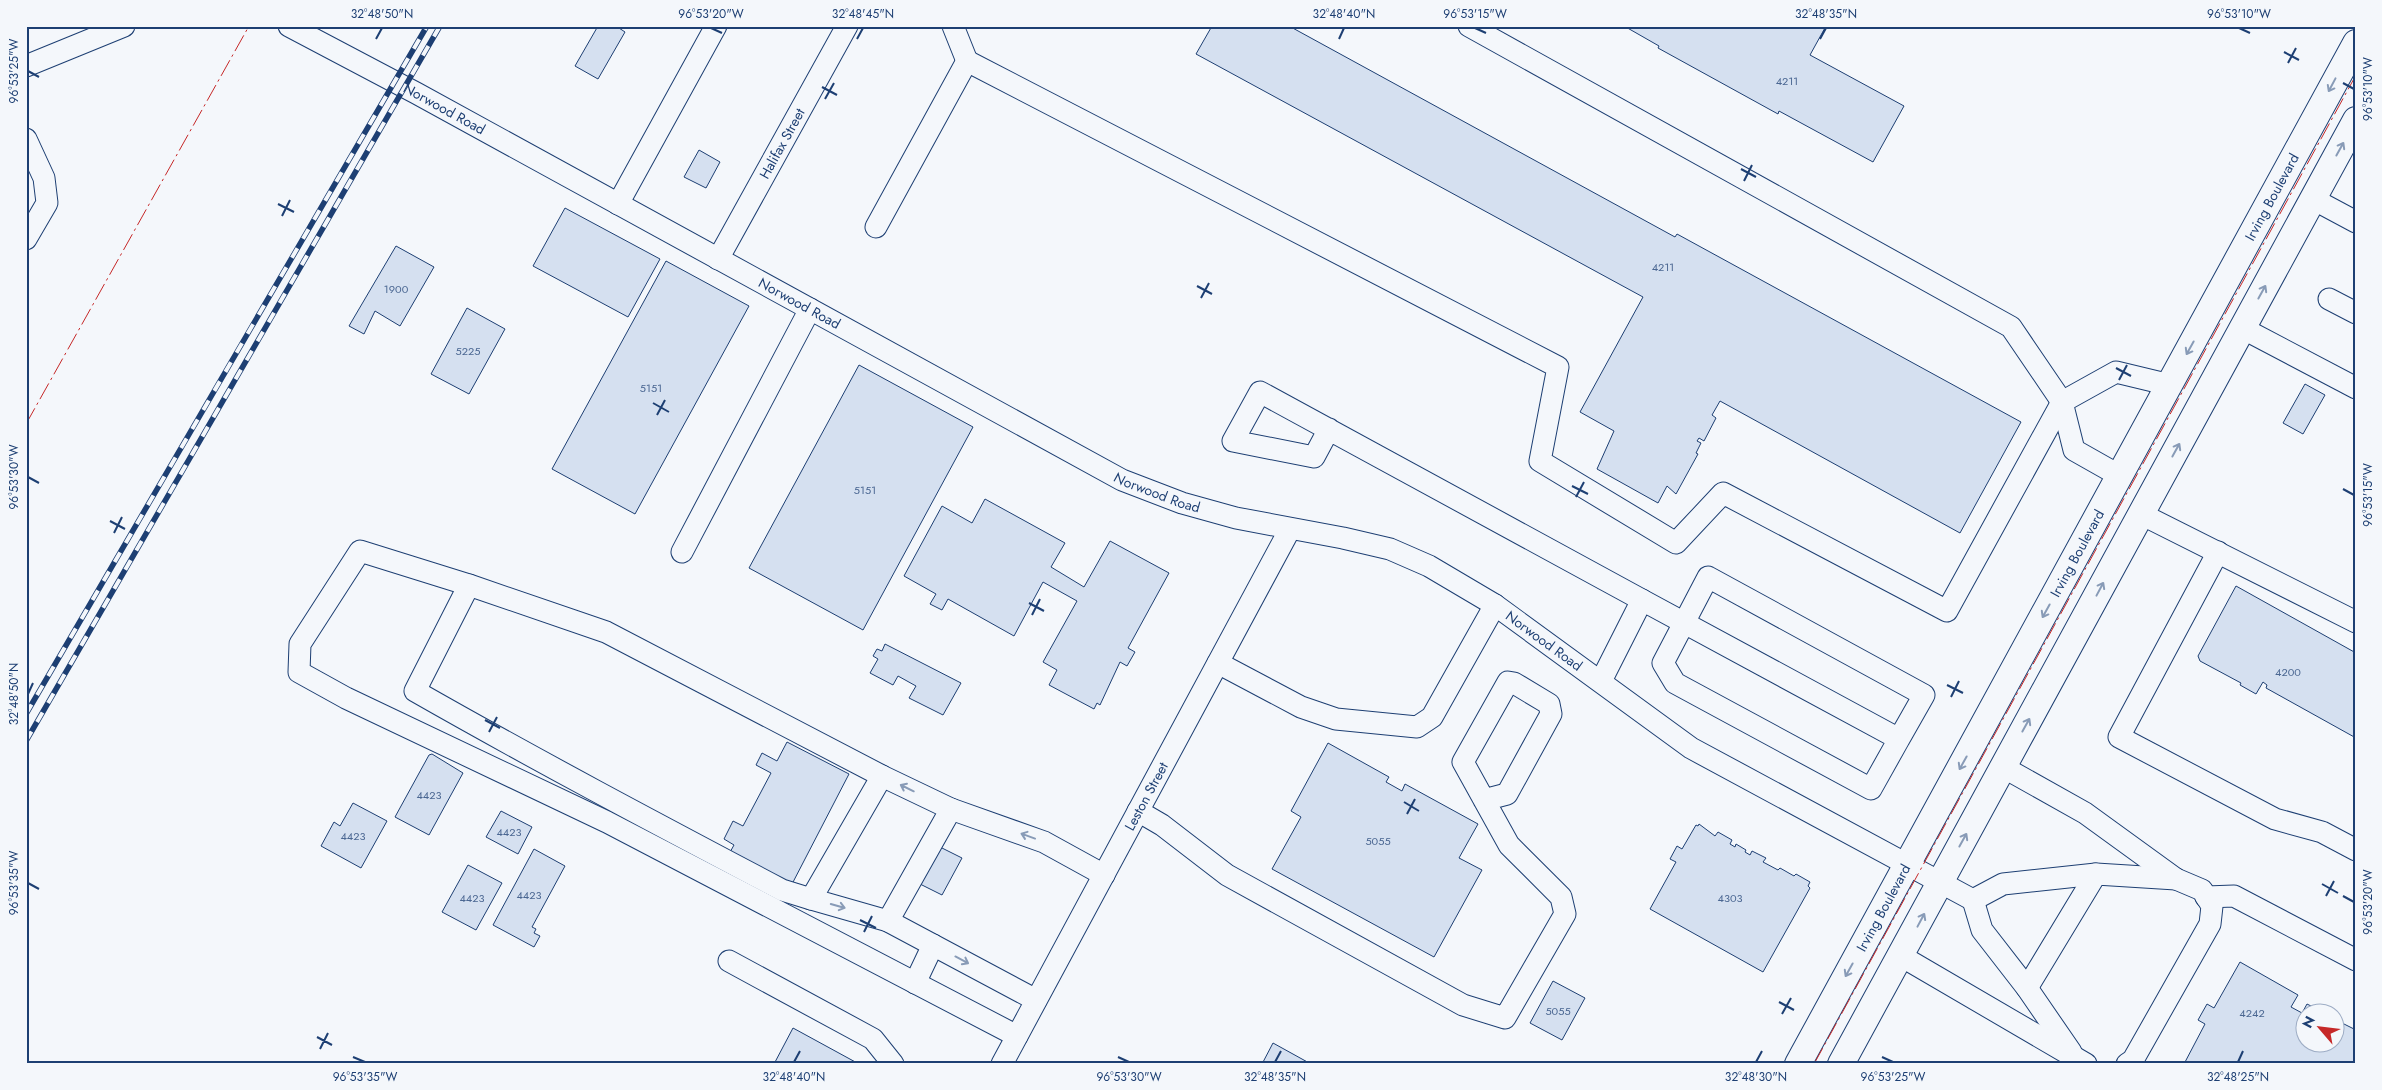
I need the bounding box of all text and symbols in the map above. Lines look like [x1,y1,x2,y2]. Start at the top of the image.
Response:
text: 32°48'50"N [351,5,413,23]
text: 96°53'20"W [678,5,744,23]
text: 32°48'45"N [832,5,894,23]
text: 32°48'40"N [1313,5,1375,23]
text: 96°53'15"W [1443,5,1507,23]
text: 32°48'35"N [1795,5,1857,23]
text: 96°53'10"W [2207,5,2271,23]
text: 96°53'25"W [5,38,23,103]
text: 96°53'10"W [2359,57,2377,121]
house number: 4211 [1776,73,1798,89]
street label: Norwood Road [400,78,489,139]
one-way arrow [2327,78,2337,92]
street label: Halifax Street [754,104,810,182]
one-way arrow [2335,143,2345,157]
street label: Irving Boulevard [2240,150,2304,244]
house number: 4211 [1652,259,1674,275]
street label: Norwood Road [755,273,844,334]
house number: 1900 [384,281,409,297]
one-way arrow [2258,285,2267,300]
one-way arrow [2184,340,2194,355]
house number: 5225 [456,343,480,359]
house number: 5151 [640,380,662,396]
one-way arrow [2171,443,2181,458]
text: 96°53'30"W [5,444,23,510]
text: 96°53'15"W [2359,463,2377,527]
street label: Norwood Road [1110,467,1202,518]
house number: 5151 [854,482,876,498]
street label: Irving Boulevard [2045,506,2109,601]
one-way arrow [2096,582,2105,597]
one-way arrow [2040,603,2050,618]
street label: Norwood Road [1501,606,1587,676]
text: 32°48'50"N [5,663,23,725]
house number: 4200 [2275,664,2301,680]
one-way arrow [2022,718,2032,732]
one-way arrow [1958,755,1968,770]
street label: Leston Street [1119,758,1173,834]
one-way arrow [900,782,915,792]
house number: 4423 [416,787,442,803]
house number: 4423 [496,824,522,840]
house number: 4423 [340,828,366,844]
one-way arrow [1021,831,1037,840]
house number: 5055 [1365,833,1391,849]
one-way arrow [1959,834,1969,848]
text: 96°53'35"W [5,851,23,915]
street label: Irving Boulevard [1851,861,1915,955]
text: 96°53'20"W [2359,869,2377,935]
house number: 4423 [516,887,542,903]
house number: 4423 [459,890,485,906]
house number: 4303 [1717,890,1743,906]
one-way arrow [829,902,845,912]
one-way arrow [1916,913,1926,927]
one-way arrow [954,956,969,965]
one-way arrow [1844,963,1854,978]
north arrow [2294,1002,2344,1052]
house number: 5055 [1545,1003,1571,1019]
house number: 4242 [2239,1005,2265,1021]
text: N [2297,1012,2320,1032]
text: 96°53'35"W [333,1068,397,1086]
text: 32°48'40"N [763,1068,825,1086]
text: 96°53'30"W [1096,1068,1162,1086]
text: 32°48'35"N [1244,1068,1306,1086]
text: 32°48'30"N [1725,1068,1787,1086]
text: 96°53'25"W [1861,1068,1926,1086]
text: 32°48'25"N [2207,1068,2269,1086]

